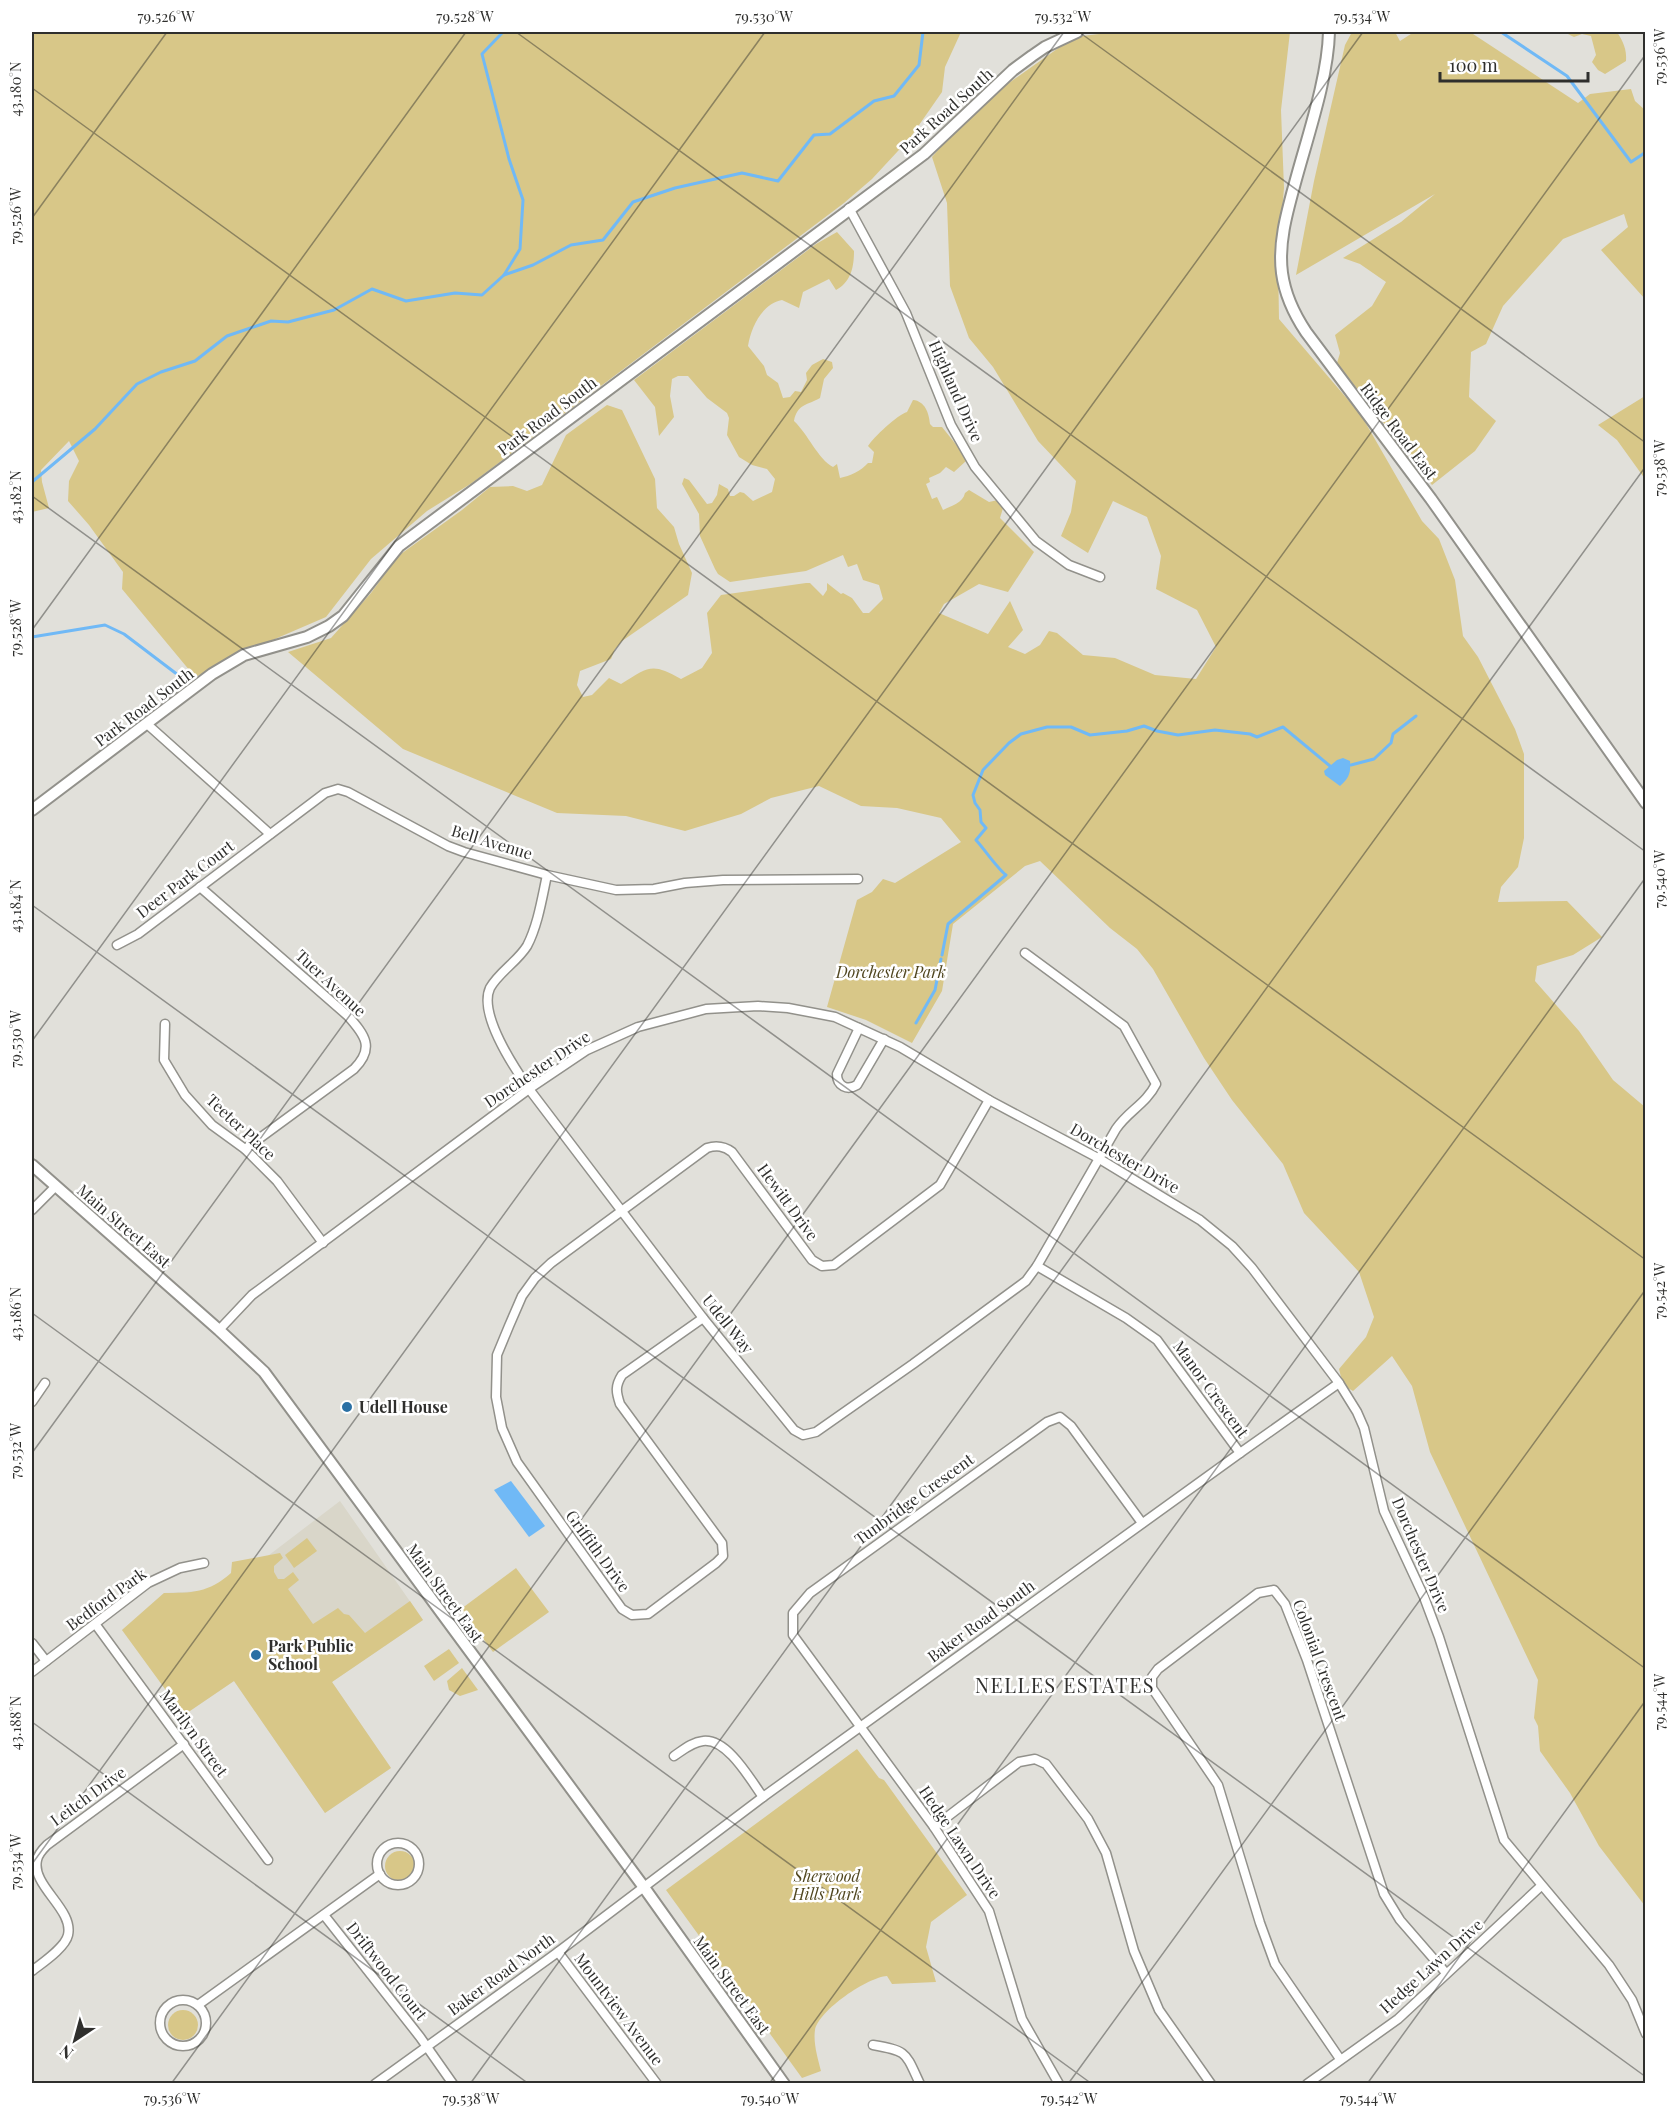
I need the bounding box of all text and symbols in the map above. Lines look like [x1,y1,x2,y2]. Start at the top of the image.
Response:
text: 79.526°W [137,6,195,26]
text: 79.528°W [436,6,494,26]
text: 79.530°W [735,6,793,26]
text: 79.532°W [1035,6,1091,26]
text: 79.534°W [1334,6,1390,26]
text: 79.536°W [1649,28,1669,85]
scale bar [1440,45,1588,83]
text: 100 m [1449,53,1498,77]
text: 43.180°N [5,61,25,117]
street label: Park Road South [895,63,997,158]
text: 79.526°W [5,187,25,245]
street label: Highland Drive [925,337,988,445]
street label: Park Road South [493,371,601,460]
street label: Ridge Road East [1356,378,1443,483]
text: 79.538°W [1649,439,1669,496]
text: 43.182°N [5,470,25,524]
text: 79.528°W [5,599,25,657]
street label: Park Road South [90,662,198,751]
street label: Bell Avenue [449,819,535,864]
street label: Deer Park Court [132,835,238,922]
text: 79.540°W [1649,849,1669,908]
text: 43.184°N [5,879,25,933]
street label: Tuer Avenue [292,945,371,1021]
park label: Dorchester Park [835,961,946,982]
text: 79.530°W [5,1010,25,1068]
street label: Dorchester Drive [480,1025,594,1112]
street label: Teeter Place [202,1089,281,1164]
street label: Dorchester Drive [1067,1118,1184,1197]
street label: Hewitt Drive [753,1159,823,1244]
street label: Main Street East [73,1179,176,1272]
text: 79.542°W [1649,1262,1669,1319]
text: 43.186°N [5,1286,25,1341]
street label: Udell Way [698,1290,759,1358]
street label: Manor Crescent [1169,1336,1254,1442]
place label: Udell House [359,1396,448,1417]
marker: Udell House [340,1400,354,1414]
text: 79.532°W [5,1423,25,1479]
street label: Tunbridge Crescent [850,1448,978,1549]
street label: Dorchester Drive [1388,1494,1455,1616]
street label: Griffith Drive [562,1506,635,1596]
street label: Main Street East [402,1539,489,1647]
street label: Bedford Park [61,1562,150,1635]
street label: Baker Road South [923,1574,1039,1667]
street label: Colonial Crescent [1289,1596,1352,1724]
place label: Park Public School [268,1635,354,1674]
marker: Park Public School [249,1648,263,1662]
district label: NELLES ESTATES [975,1671,1155,1698]
text: 79.544°W [1649,1673,1669,1730]
street label: Marilyn Street [156,1685,233,1781]
text: 43.188°N [5,1695,25,1750]
street label: Leitch Drive [46,1761,130,1830]
street label: Hedge Lawn Drive [915,1781,1006,1902]
text: 79.534°W [5,1834,25,1890]
park label: Sherwood Hills Park [792,1865,862,1904]
street label: Hedge Lawn Drive [1375,1914,1487,2018]
street label: Driftwood Court [342,1917,433,2024]
street label: Baker Road North [443,1927,559,2020]
street label: Main Street East [689,1931,776,2039]
street label: Mountview Avenue [570,1948,669,2069]
north arrow [45,2010,105,2070]
text: N [55,2040,77,2064]
text: 79.536°W [144,2088,201,2108]
text: 79.538°W [443,2088,500,2108]
text: 79.540°W [741,2088,800,2108]
text: 79.542°W [1041,2088,1098,2108]
text: 79.544°W [1340,2088,1397,2108]

